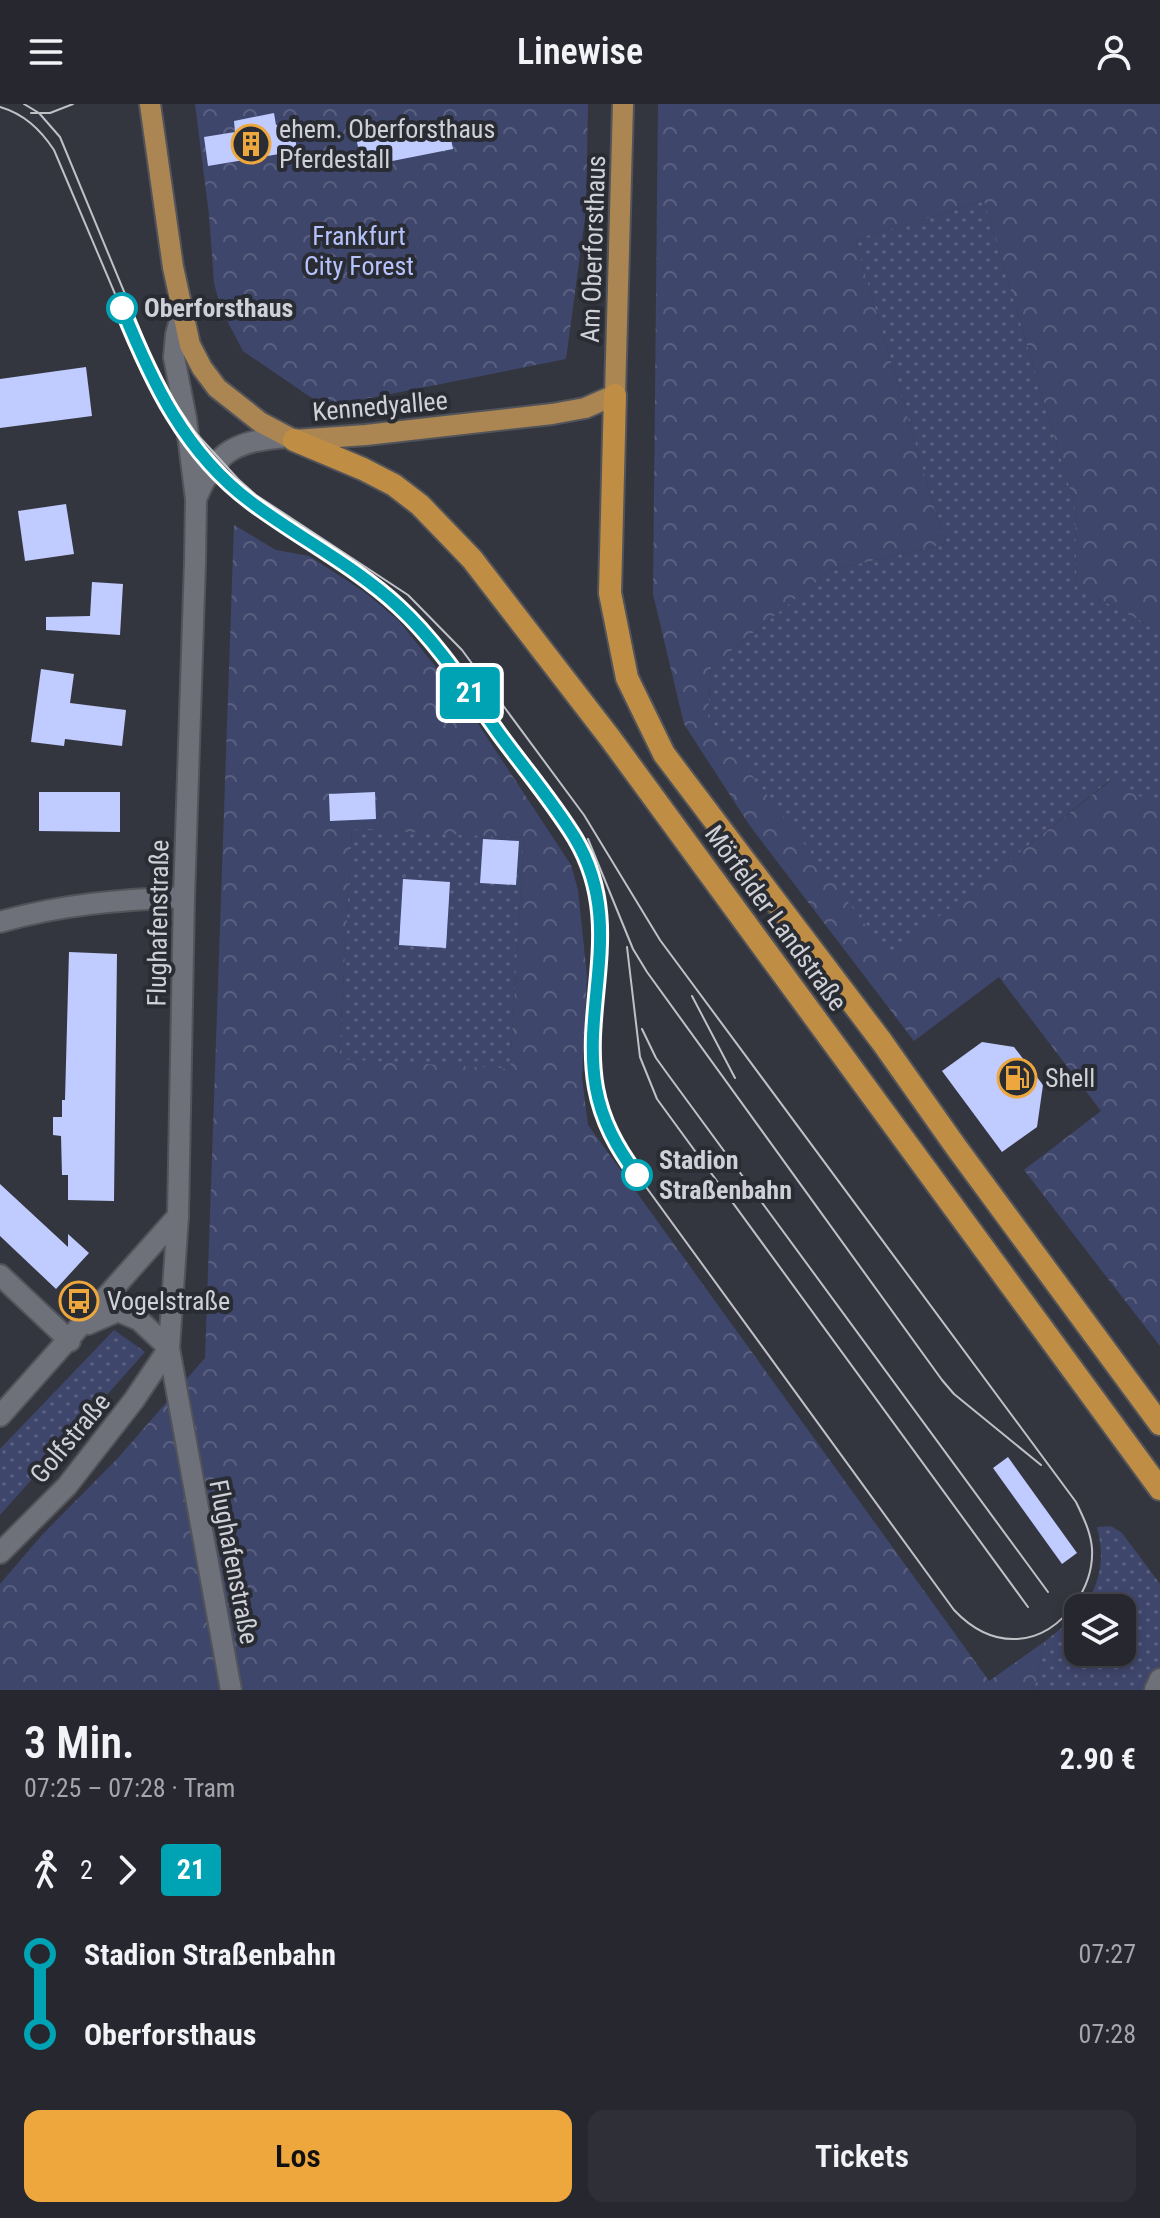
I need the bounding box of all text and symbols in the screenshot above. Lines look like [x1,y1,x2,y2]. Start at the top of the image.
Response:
icon: menu [24,30,68,74]
icon: person [1092,30,1136,74]
text: Linewise [517,31,643,73]
place label: ehem. Oberforsthaus Pferdestall [279,114,495,174]
building icon: ehem. Oberforsthaus Pferdestall [230,123,272,165]
street label: Am Oberforsthaus [575,155,611,343]
park label: Frankfurt City Forest [304,221,414,281]
marker: Oberforsthaus [107,293,137,323]
place label: Oberforsthaus [144,293,293,323]
street label: Kennedyallee [311,385,449,427]
line badge: 21 [434,667,506,719]
text: 21 [456,676,484,709]
street label: Mörfelder Landstraße [699,820,853,1016]
street label: Flughafenstraße [142,839,174,1007]
fuel station icon: Shell [996,1057,1038,1099]
place label: Shell [1045,1063,1095,1093]
place label: Stadion Straßenbahn [659,1145,792,1205]
marker: Stadion Straßenbahn [622,1160,652,1190]
bus stop icon: Vogelstraße [58,1280,100,1322]
place label: Vogelstraße [107,1286,230,1316]
street label: Golfstraße [24,1387,116,1489]
street label: Flughafenstraße [203,1477,265,1647]
map controls [1064,1594,1136,1666]
button: layers [1064,1594,1136,1666]
text: 3 Min. [24,1717,135,1769]
text: 2.90 € [1060,1741,1136,1776]
text: 07:25 – 07:28 · Tram [24,1773,235,1803]
icon: walk [24,1848,68,1892]
icon: forward [105,1848,149,1892]
text: 21 [177,1853,205,1886]
text: 2 [80,1855,93,1885]
text: Stadion Straßenbahn [84,1937,336,1972]
text: 07:27 [1079,1939,1136,1969]
text: Oberforsthaus [84,2017,256,2052]
text: 07:28 [1079,2019,1136,2049]
button: Los [24,2110,572,2202]
button: Tickets [588,2110,1136,2202]

